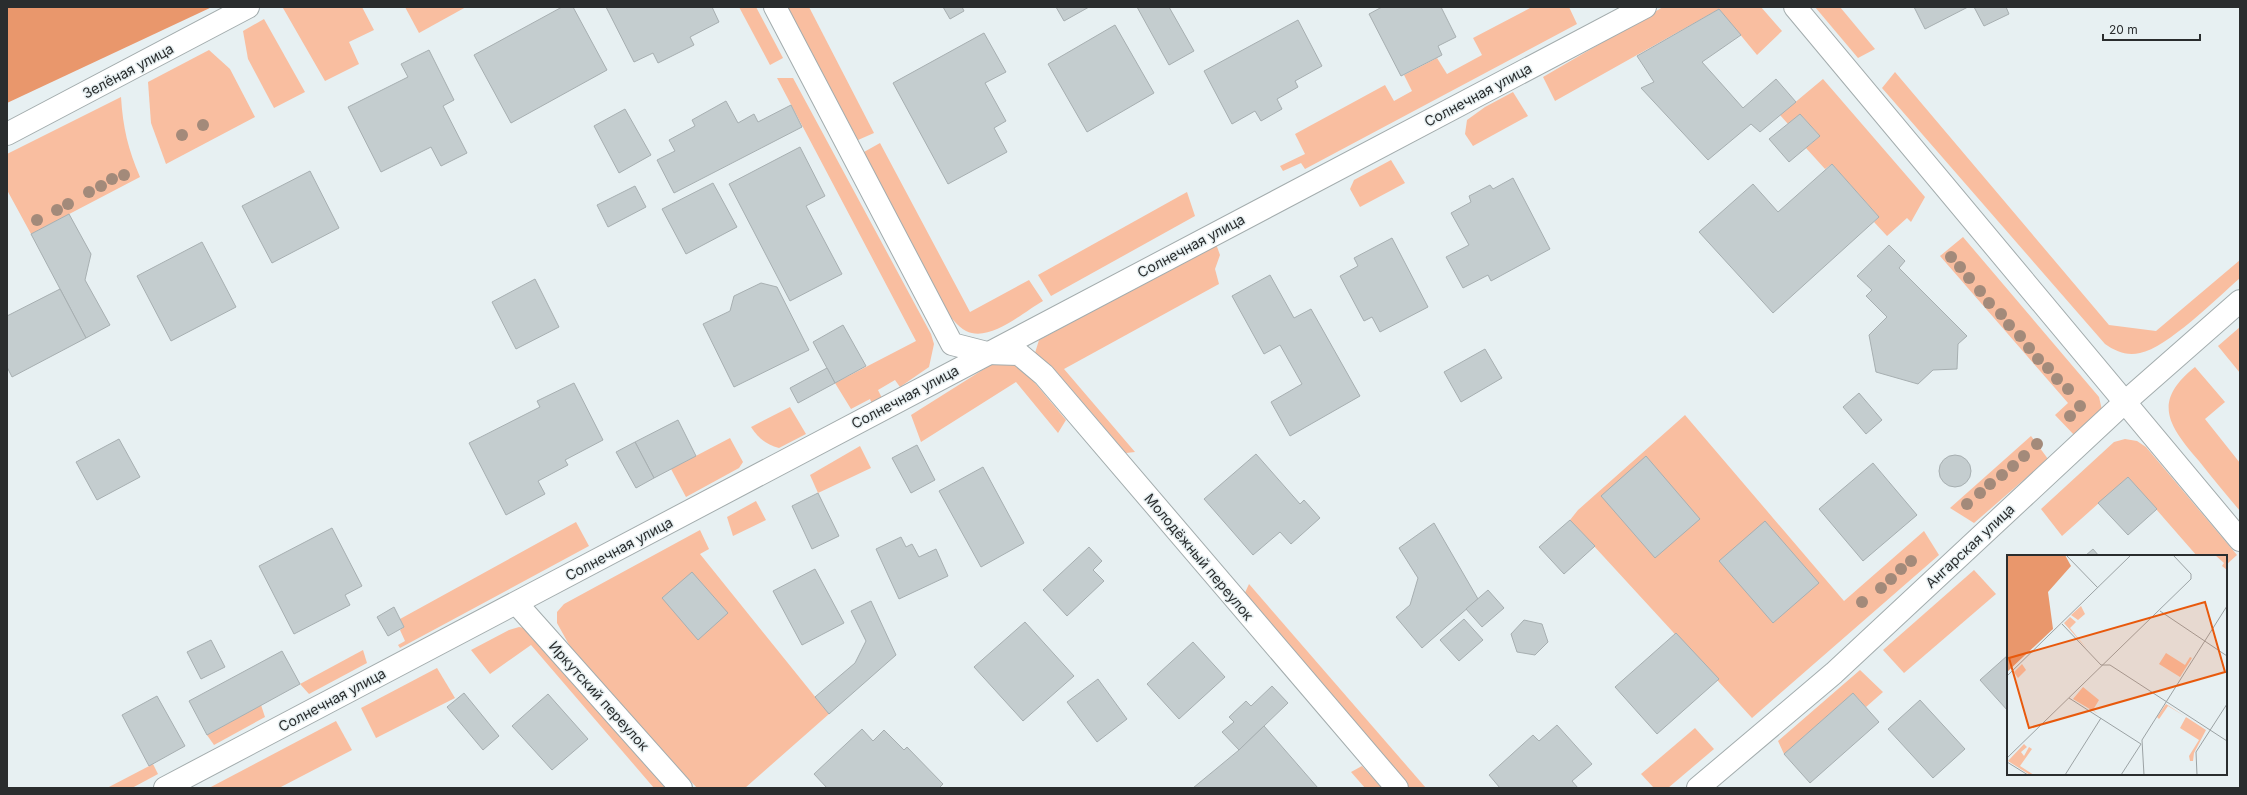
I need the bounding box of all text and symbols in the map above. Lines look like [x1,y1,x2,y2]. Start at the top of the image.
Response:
scale bar [2103,16,2200,42]
text: 20 m [2109,22,2138,37]
street label: Зелёная улица [79,39,176,102]
street label: Солнечная улица [1421,59,1534,130]
street label: Солнечная улица [1134,210,1247,281]
street label: Солнечная улица [848,361,961,432]
street label: Молодёжный переулок [1141,490,1258,624]
street label: Ангарская улица [1922,500,2018,591]
street label: Солнечная улица [562,513,675,584]
inset map [2007,555,2227,775]
street label: Иркутский переулок [546,637,653,754]
street label: Солнечная улица [275,664,388,735]

